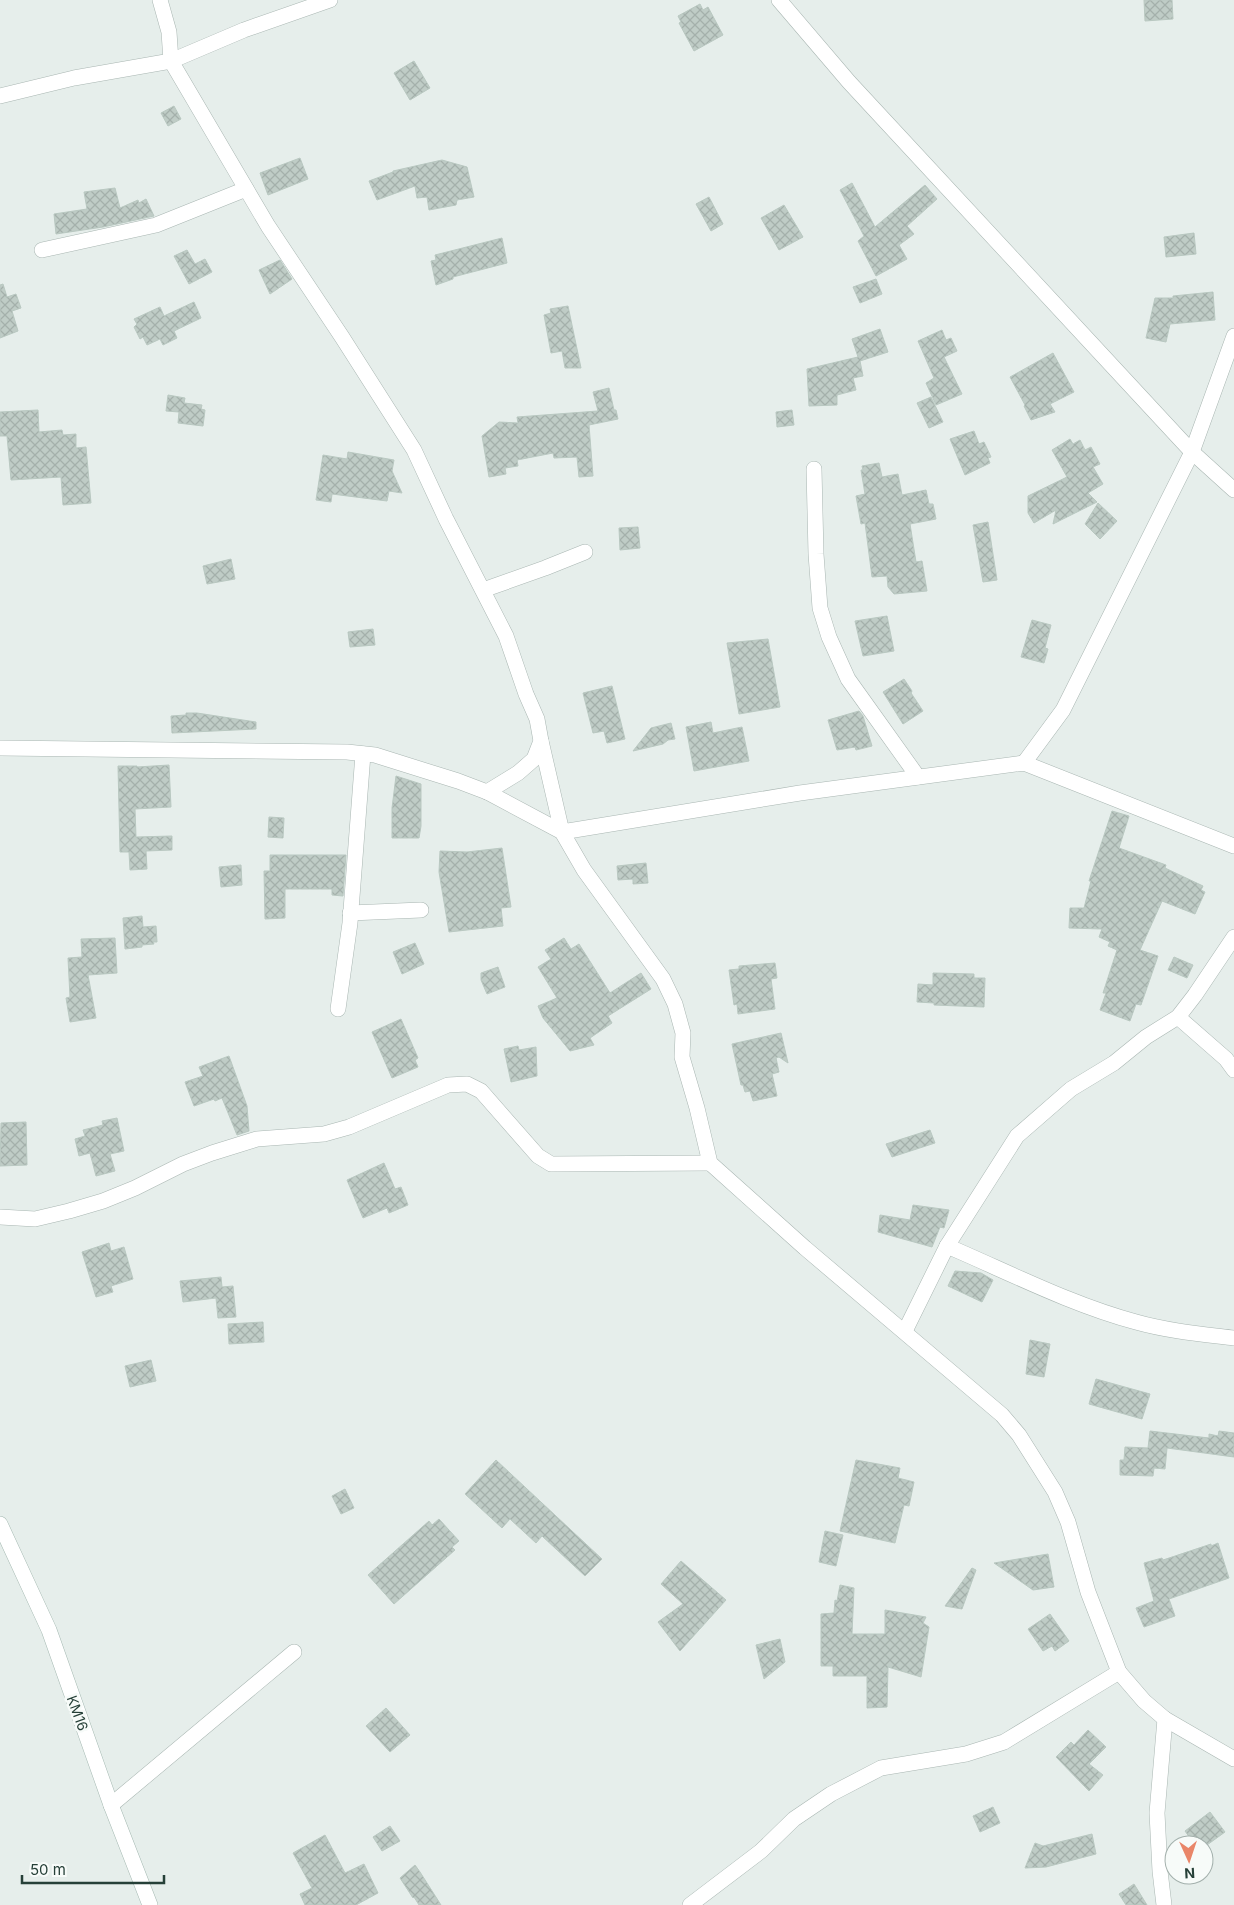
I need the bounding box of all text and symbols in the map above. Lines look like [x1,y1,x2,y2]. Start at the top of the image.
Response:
street label: KM16 [64,1693,92,1733]
north arrow [1164,1835,1214,1885]
scale bar [22,1852,165,1884]
text: 50 m [30,1860,66,1879]
text: N [1184,1865,1195,1882]

